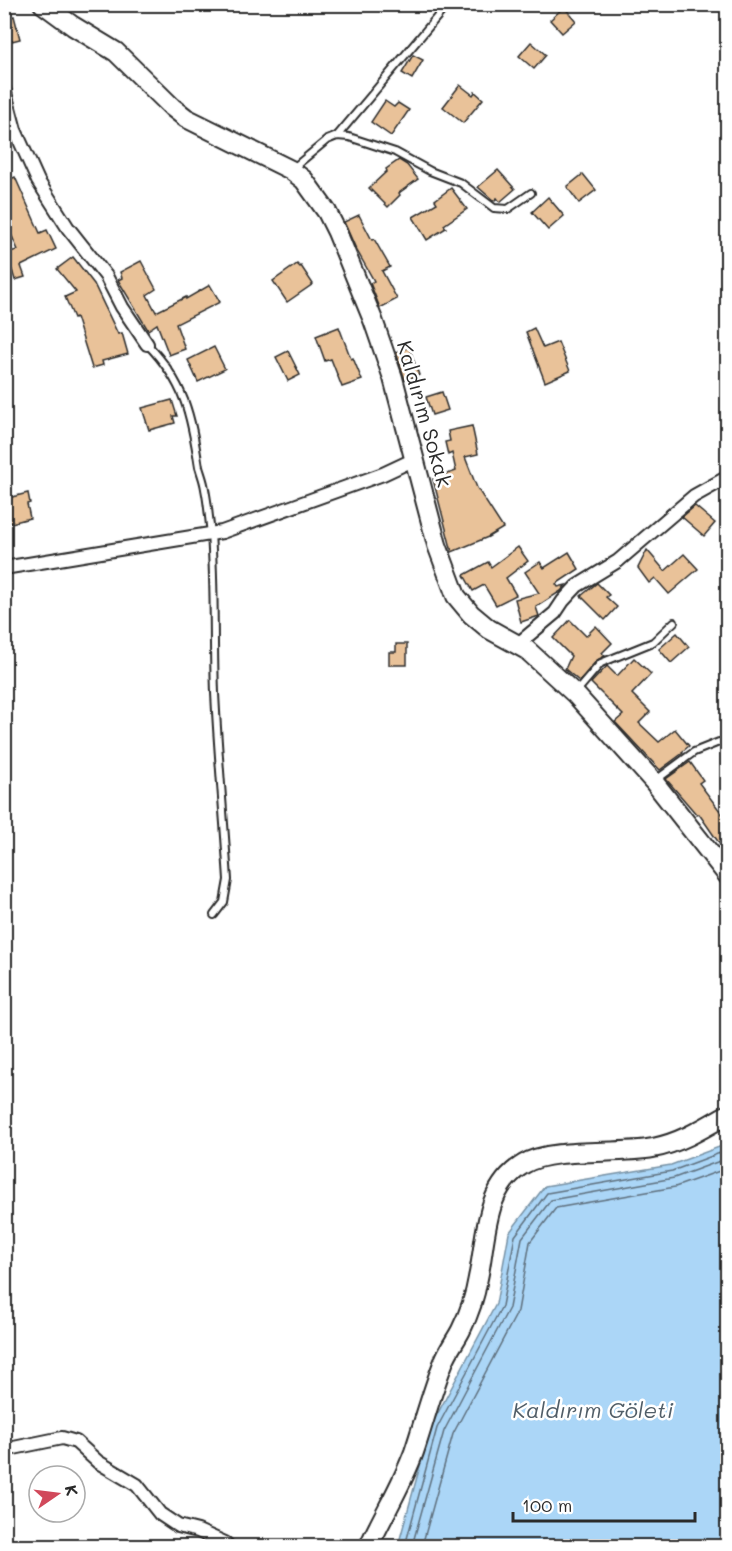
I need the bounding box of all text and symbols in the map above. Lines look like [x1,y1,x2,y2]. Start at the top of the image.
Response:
street label: Kaldırım Sokak [392,337,459,490]
water label: Kaldırım Göleti [513,1395,674,1424]
north arrow [27,1464,87,1524]
text: K [61,1483,84,1498]
scale bar [513,1485,694,1523]
text: 100 m [522,1493,572,1517]

